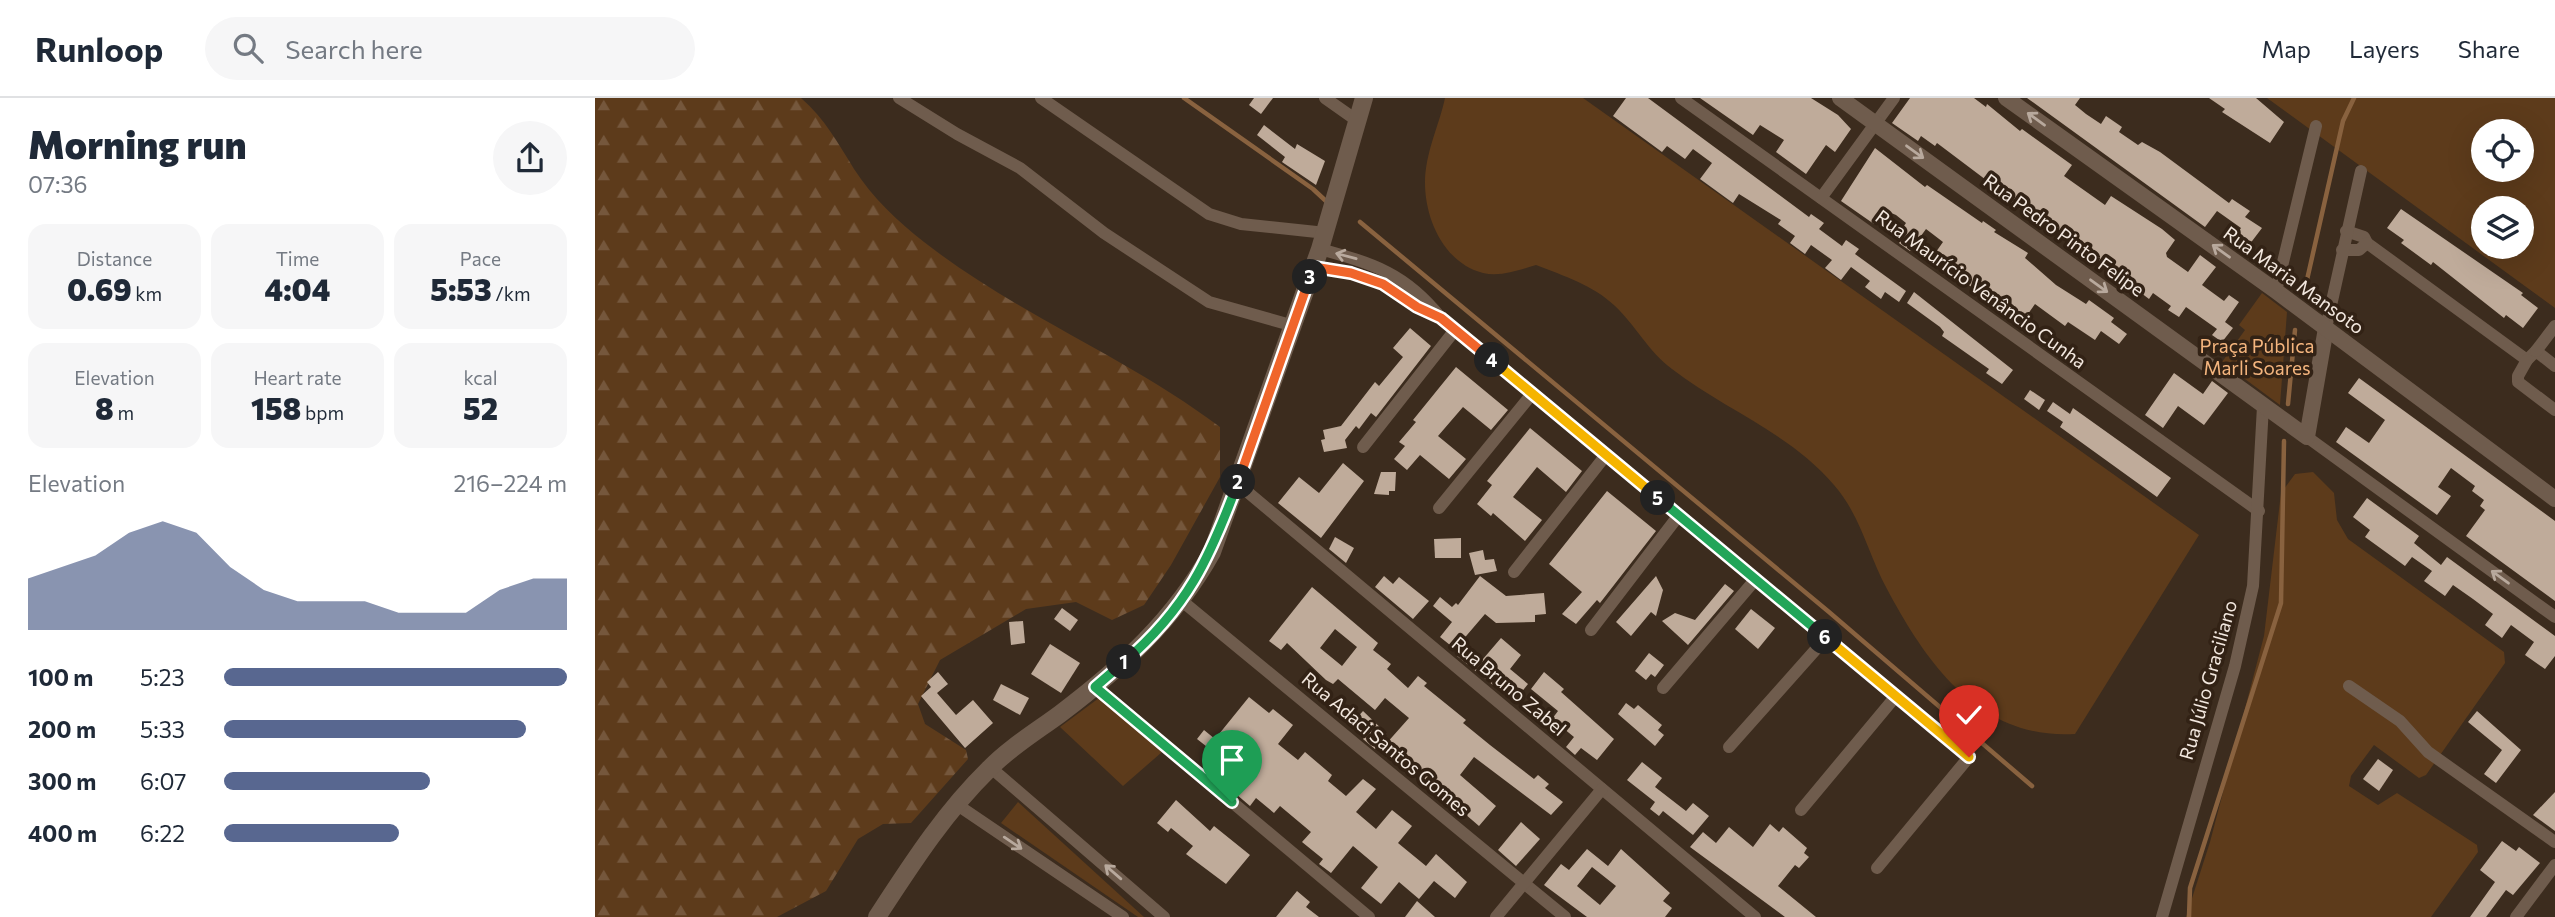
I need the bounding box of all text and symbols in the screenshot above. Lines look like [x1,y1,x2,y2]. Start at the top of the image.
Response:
search box [205,17,695,80]
text: Runloop [35,28,163,69]
icon: search [229,29,267,67]
text: Search here [285,33,423,64]
text: Map [2262,34,2311,63]
text: Layers [2349,34,2420,63]
text: Share [2458,34,2520,63]
one-way arrow [2027,112,2046,126]
map controls [2471,119,2534,259]
button: locate [2471,119,2534,182]
text: Morning run [28,120,247,167]
button: share [493,121,567,195]
one-way arrow [1905,145,1924,160]
street label: Rua Pedro Pinto Felipe [1979,168,2149,301]
text: 07:36 [28,170,88,198]
button: layers [2471,196,2534,259]
street label: Rua Maurício Venâncio Cunha [1871,204,2091,373]
street label: Rua Maria Mansoto [2219,221,2369,338]
one-way arrow [2212,244,2231,259]
text: Distance [77,247,152,270]
text: Time [276,247,319,270]
text: Pace [460,247,501,270]
one-way arrow [1335,249,1358,262]
pin: 3 [1293,260,1327,294]
text: 3 [1304,265,1315,288]
text: 0.69 [67,270,132,307]
text: 4:04 [265,270,330,307]
text: 5:53 [430,270,492,307]
one-way arrow [2089,279,2108,293]
text: km [132,282,162,305]
text: /km [492,282,531,305]
park label: Praça Pública Marli Soares [2199,334,2315,379]
pin: 4 [1475,342,1509,378]
text: 4 [1486,348,1497,371]
text: Elevation [74,366,155,389]
text: Heart rate [253,366,342,389]
text: kcal [463,366,498,389]
text: 8 [95,389,114,426]
text: 158 [251,389,301,426]
text: 52 [463,389,498,426]
text: m [114,401,134,424]
text: bpm [301,401,344,424]
pin: 2 [1221,464,1255,500]
text: Elevation [28,469,125,497]
text: 216–224 m [454,469,567,497]
text: 2 [1232,470,1243,493]
pin: 5 [1641,480,1675,516]
text: 5 [1652,486,1663,509]
one-way arrow [2491,570,2510,584]
street label: Rua Júlio Graciliano [2174,597,2241,762]
pin: 6 [1807,620,1843,654]
text: 6 [1819,625,1830,648]
street label: Rua Bruno Zabel [1448,631,1571,740]
pin: 1 [1107,644,1141,680]
text: 1 [1119,650,1128,673]
text: 100 m [28,663,93,691]
text: 5:23 [140,663,185,691]
street label: Rua Adaci Santos Gomes [1298,667,1475,821]
pin [1939,685,1999,757]
icon: check [1950,696,1988,734]
text: 200 m [28,715,96,743]
text: 5:33 [140,715,185,743]
pin [1202,730,1262,802]
icon: arrive [1213,741,1251,779]
text: 300 m [28,767,96,795]
text: 6:07 [140,767,186,795]
text: 400 m [28,819,97,847]
text: 6:22 [140,819,185,847]
one-way arrow [1003,835,1022,850]
one-way arrow [1104,864,1122,880]

